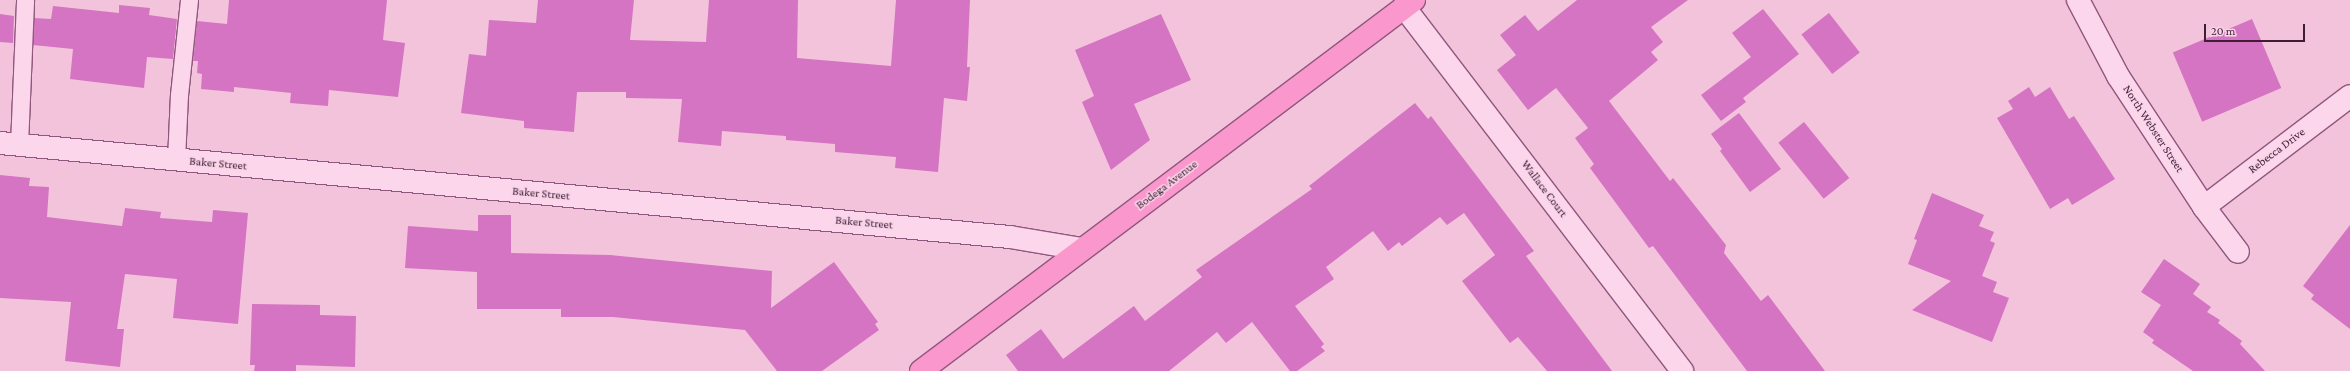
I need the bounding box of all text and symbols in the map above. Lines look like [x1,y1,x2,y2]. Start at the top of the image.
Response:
scale bar [2206,16,2307,42]
text: 20 m [2211,24,2235,38]
street label: North Webster Street [2119,83,2187,175]
street label: Rebecca Drive [2246,125,2308,177]
street label: Baker Street [189,154,247,174]
street label: Bodega Avenue [1134,157,1200,213]
street label: Wallace Court [1518,158,1570,220]
street label: Baker Street [512,184,570,204]
street label: Baker Street [835,213,893,233]

